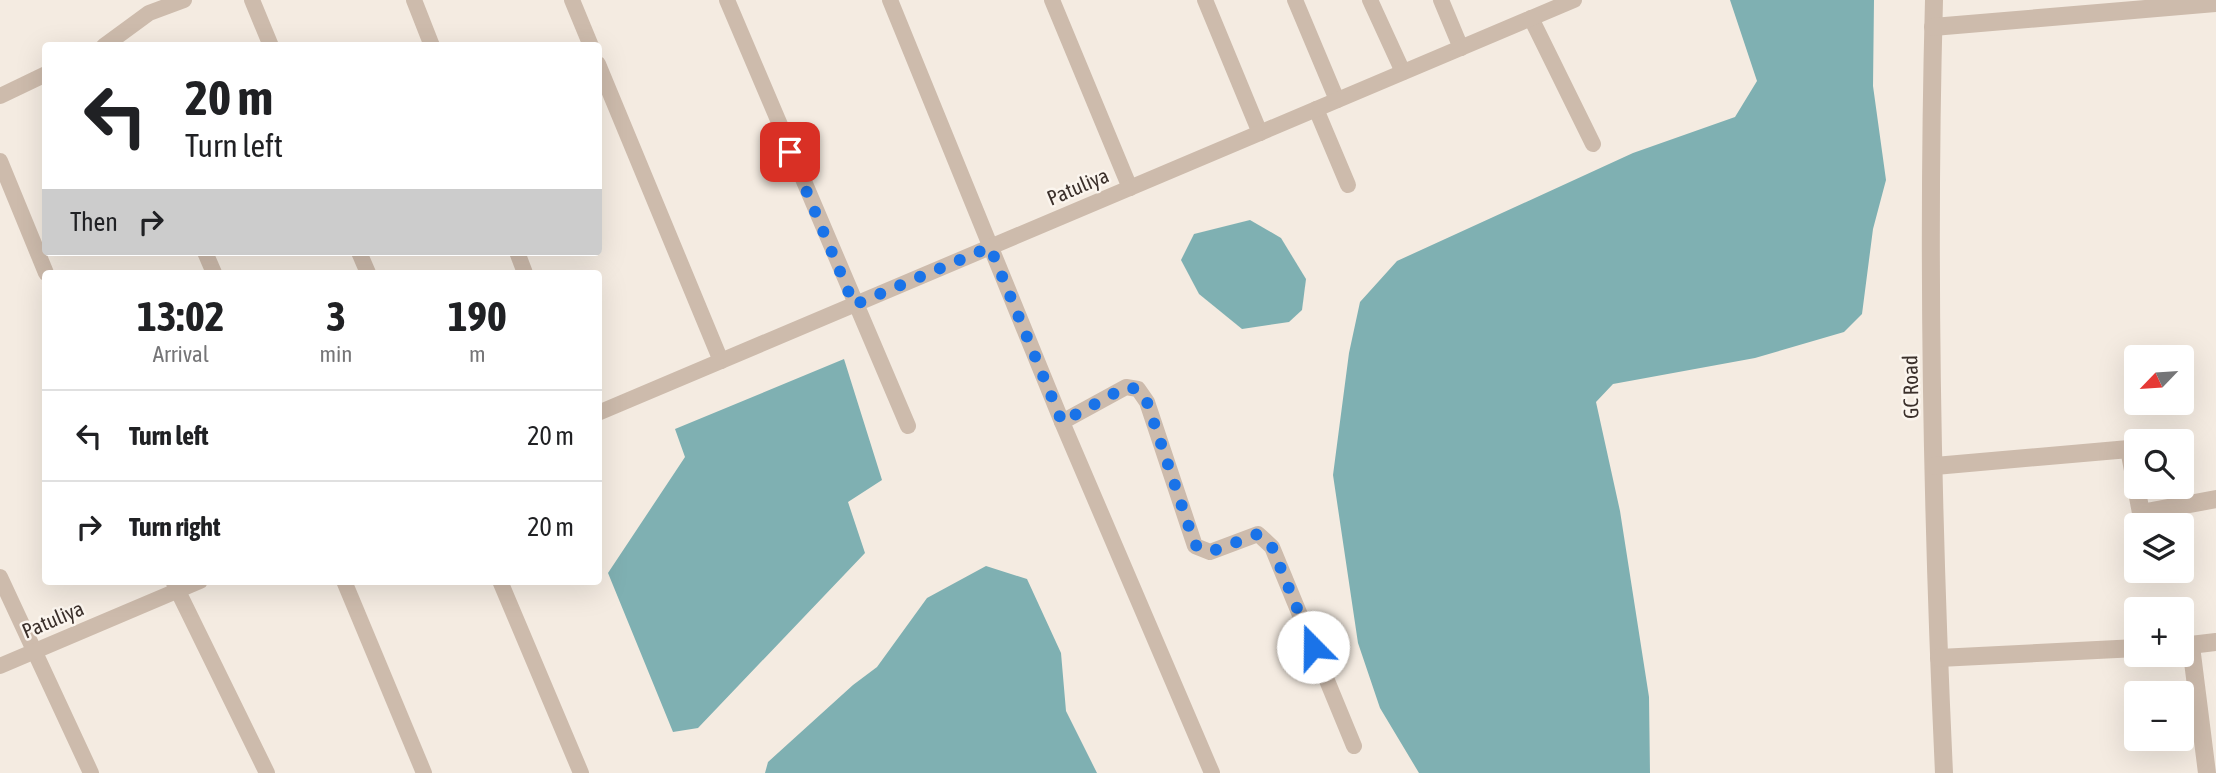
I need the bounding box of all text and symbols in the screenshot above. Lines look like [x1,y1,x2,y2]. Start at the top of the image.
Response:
text: 20 m [185,69,273,125]
icon: left [70,70,161,161]
pin [760,122,820,182]
text: Turn left [185,127,283,164]
icon: arrive [771,133,809,171]
street label: Patuliya [1043,162,1112,210]
icon: right [132,203,170,241]
text: Then [70,207,118,237]
text: 13:02 [137,292,224,340]
text: 3 [326,292,346,340]
text: 190 [448,292,507,340]
text: Arrival [153,341,209,367]
text: min [320,341,353,367]
text: m [469,341,486,367]
north arrow [2124,345,2194,415]
map controls [2124,345,2194,751]
street label: GC Road [1897,355,1923,419]
icon: left [70,417,108,455]
text: Turn left [129,421,209,451]
text: 20 m [527,421,574,451]
button: search [2124,429,2194,499]
icon: right [70,508,108,546]
text: Turn right [129,512,220,542]
text: 20 m [527,512,574,542]
button: layers [2124,513,2194,583]
street label: Patuliya [18,595,87,643]
button: + [2124,597,2194,667]
position arrow [1276,610,1350,684]
button: − [2124,681,2194,751]

